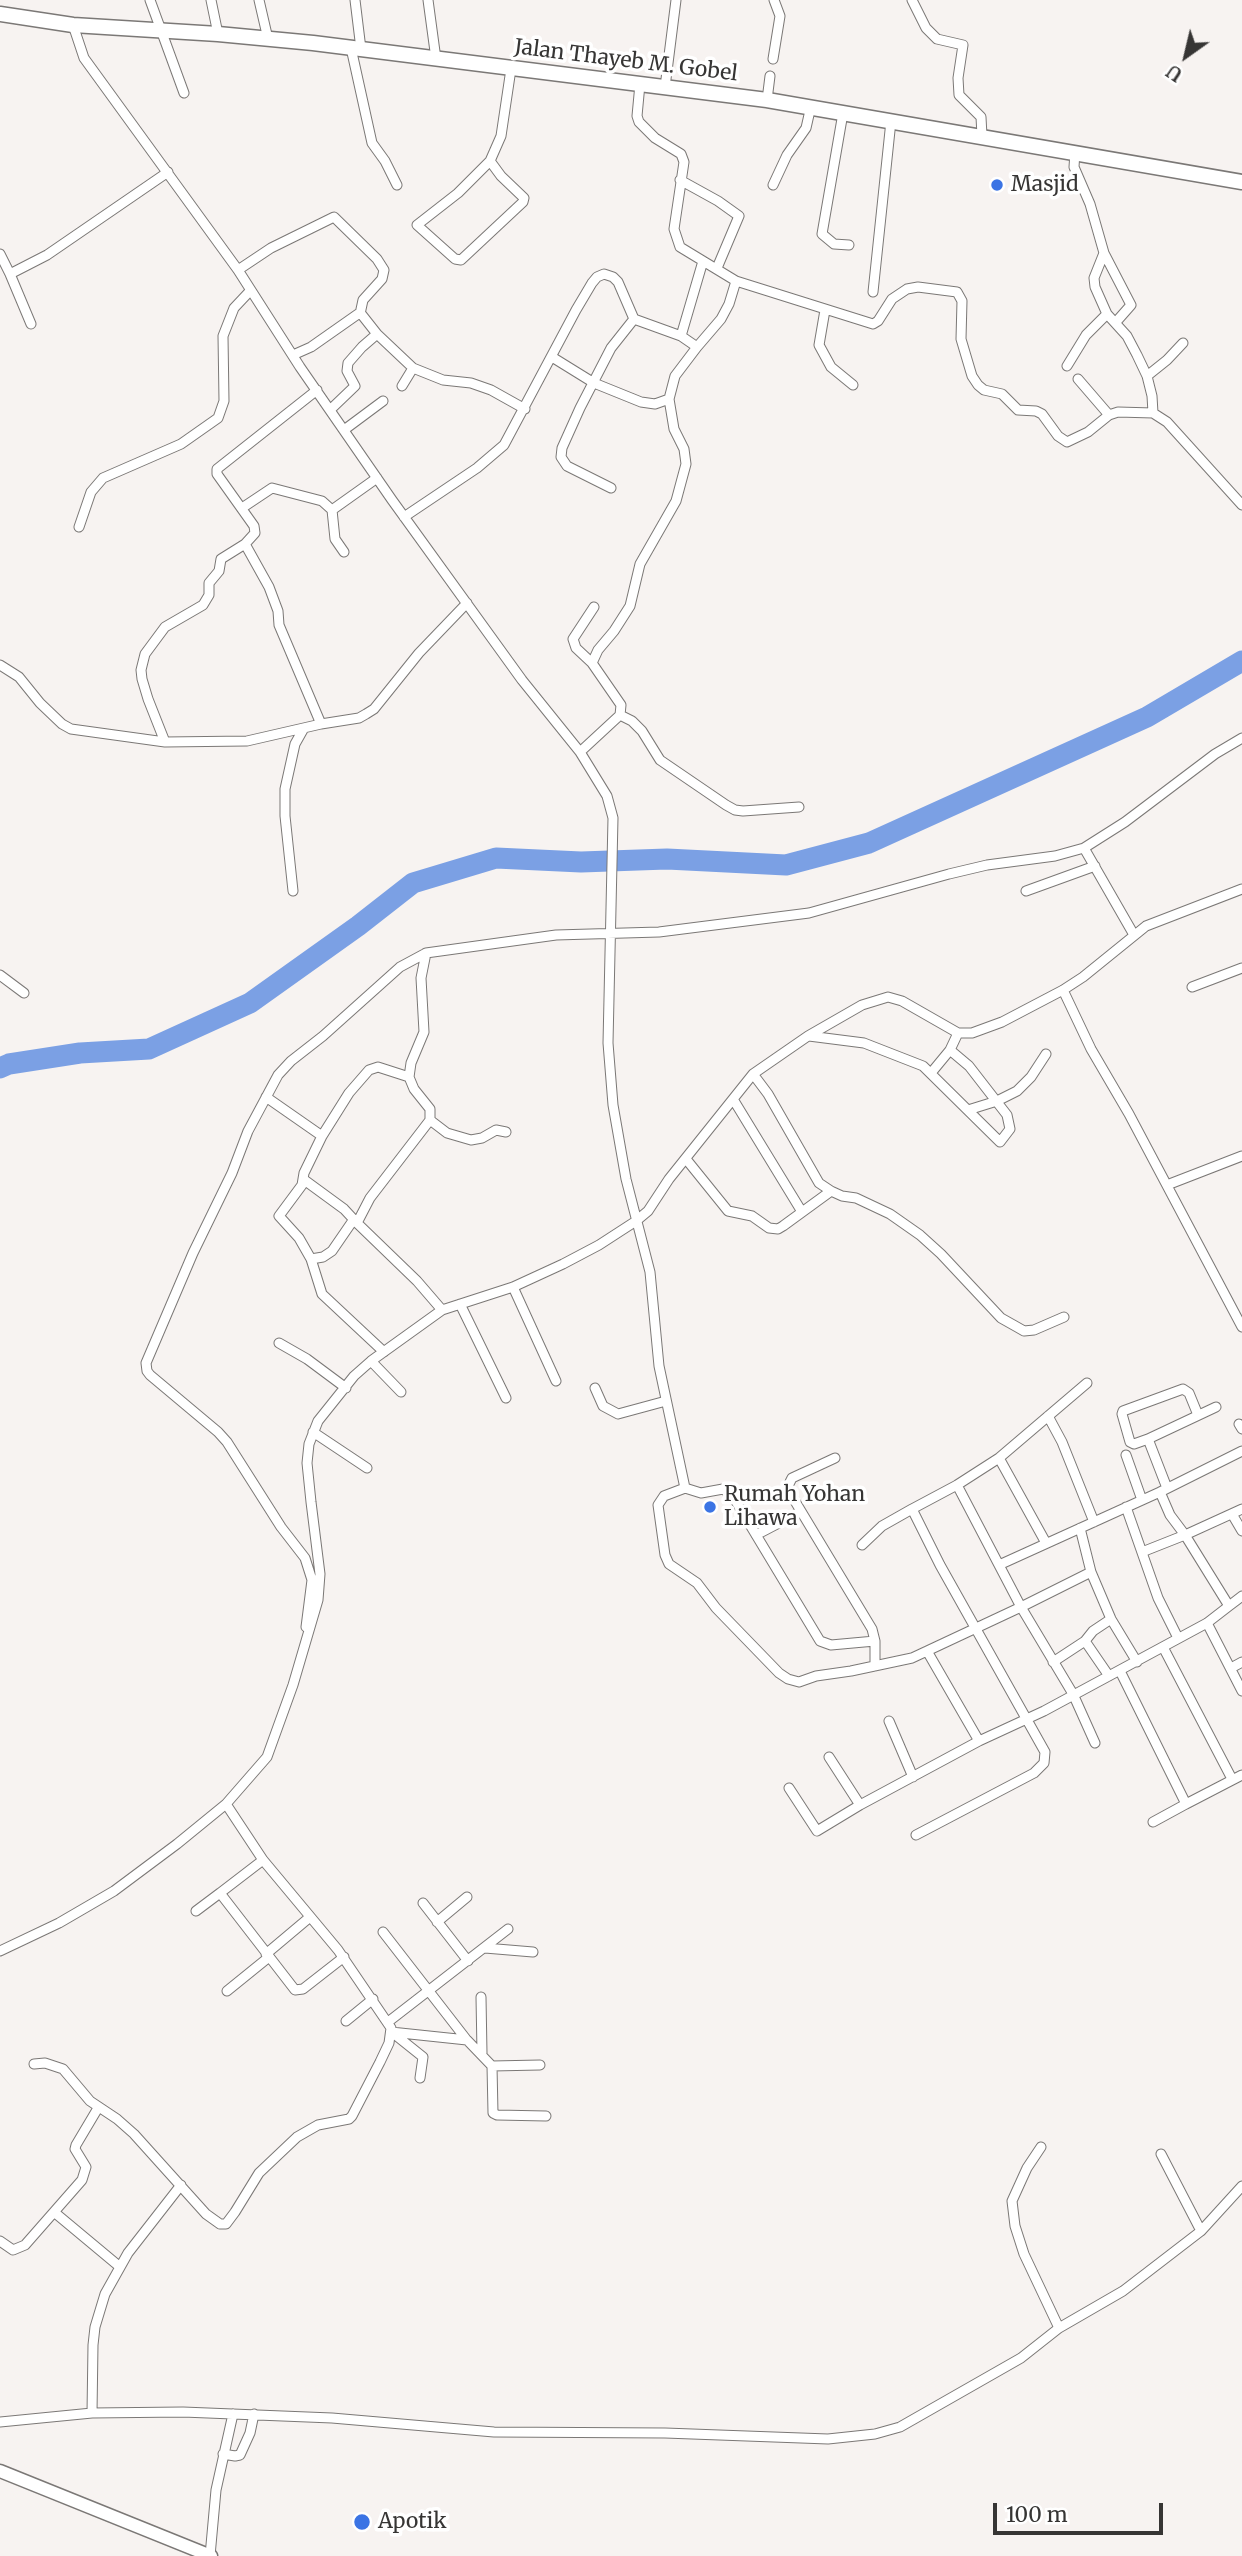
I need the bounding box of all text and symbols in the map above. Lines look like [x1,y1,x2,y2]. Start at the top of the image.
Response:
north arrow [1151,21,1221,91]
street label: Jalan Thayeb M. Gobel [513,35,739,87]
text: U [1162,60,1187,87]
place label: Masjid [1011,172,1079,198]
marker: Masjid [989,177,1005,193]
place label: Rumah Yohan Lihawa [724,1482,865,1532]
marker: Rumah Yohan Lihawa [702,1499,718,1515]
scale bar [997,2490,1167,2534]
text: 100 m [1006,2501,1068,2528]
place label: Apotik [378,2509,447,2535]
marker: Apotik [352,2512,372,2532]

